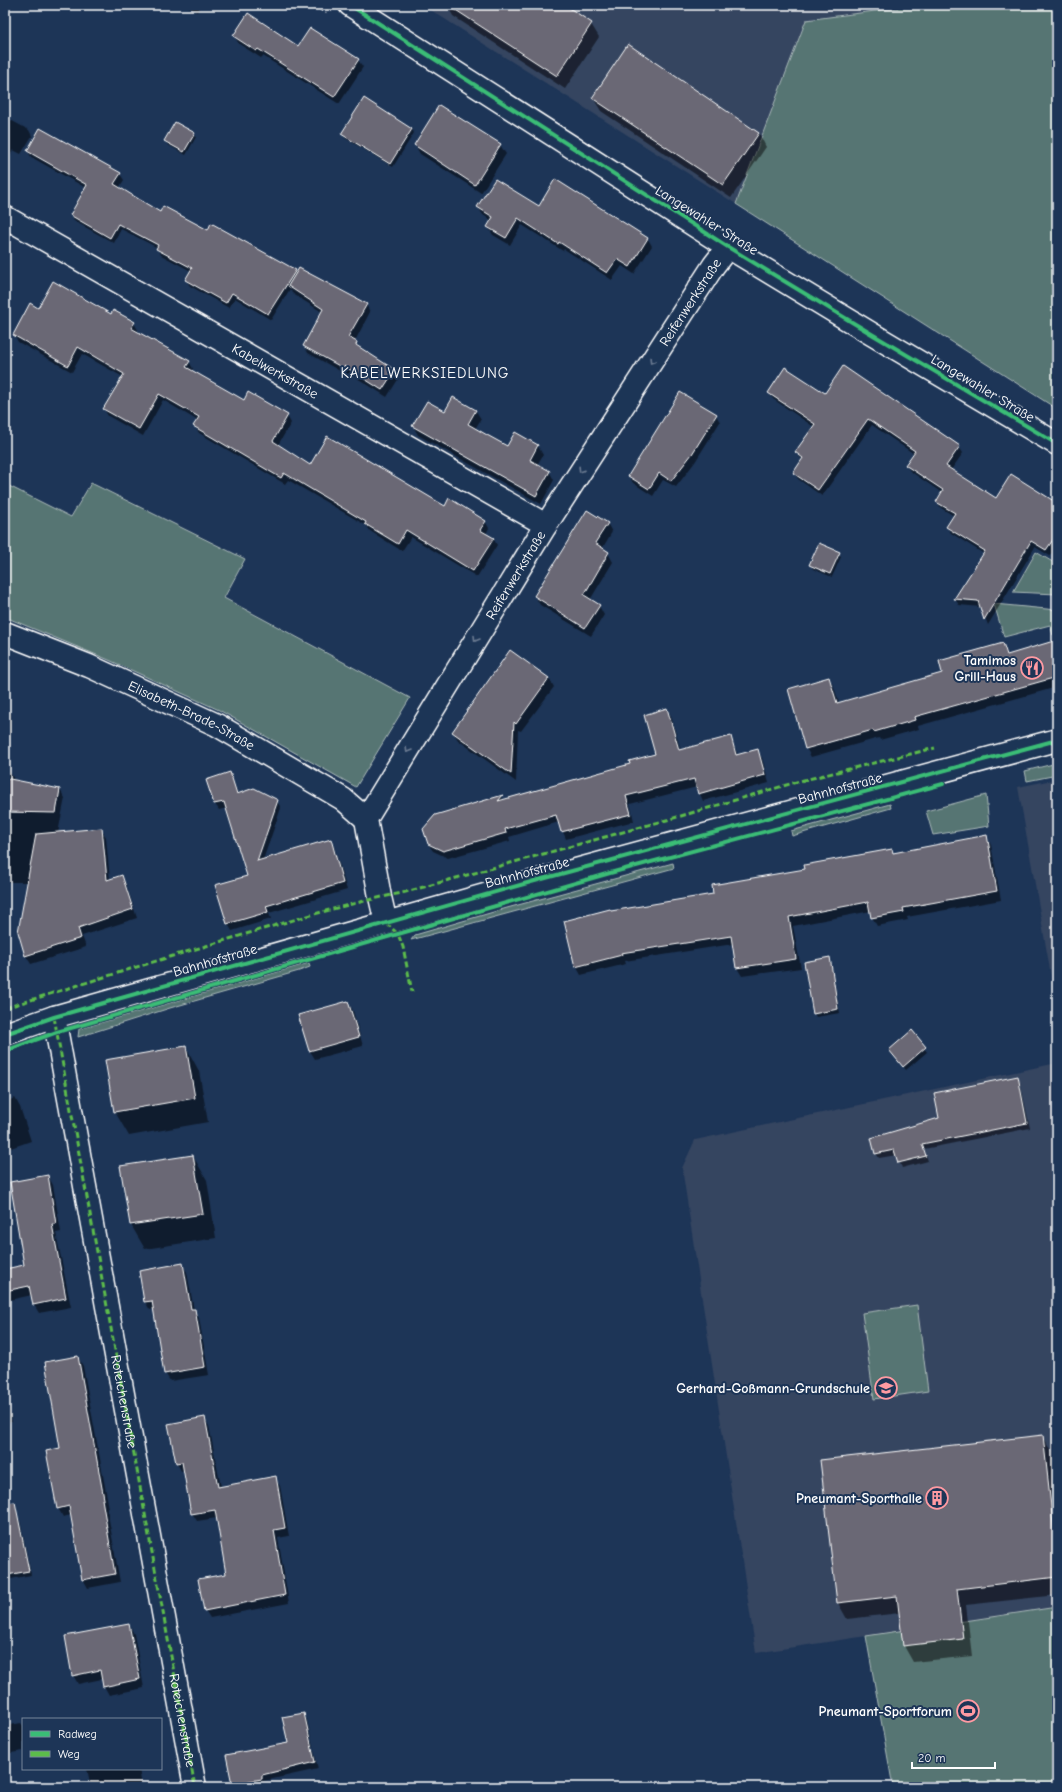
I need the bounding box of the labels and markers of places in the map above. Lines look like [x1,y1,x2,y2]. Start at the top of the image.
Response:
place label: Tamimos Grill-Haus [954,652,1016,685]
restaurant icon: Tamimos Grill-Haus [1019,655,1045,681]
school or university icon: Gerhard-Goßmann-Grundschule [873,1375,899,1401]
place label: Gerhard-Goßmann-Grundschule [676,1380,870,1397]
building icon: Pneumant-Sporthalle [924,1485,950,1511]
place label: Pneumant-Sporthalle [796,1490,922,1507]
sports icon: Pneumant-Sportforum [955,1698,981,1724]
place label: Pneumant-Sportforum [818,1703,952,1720]

